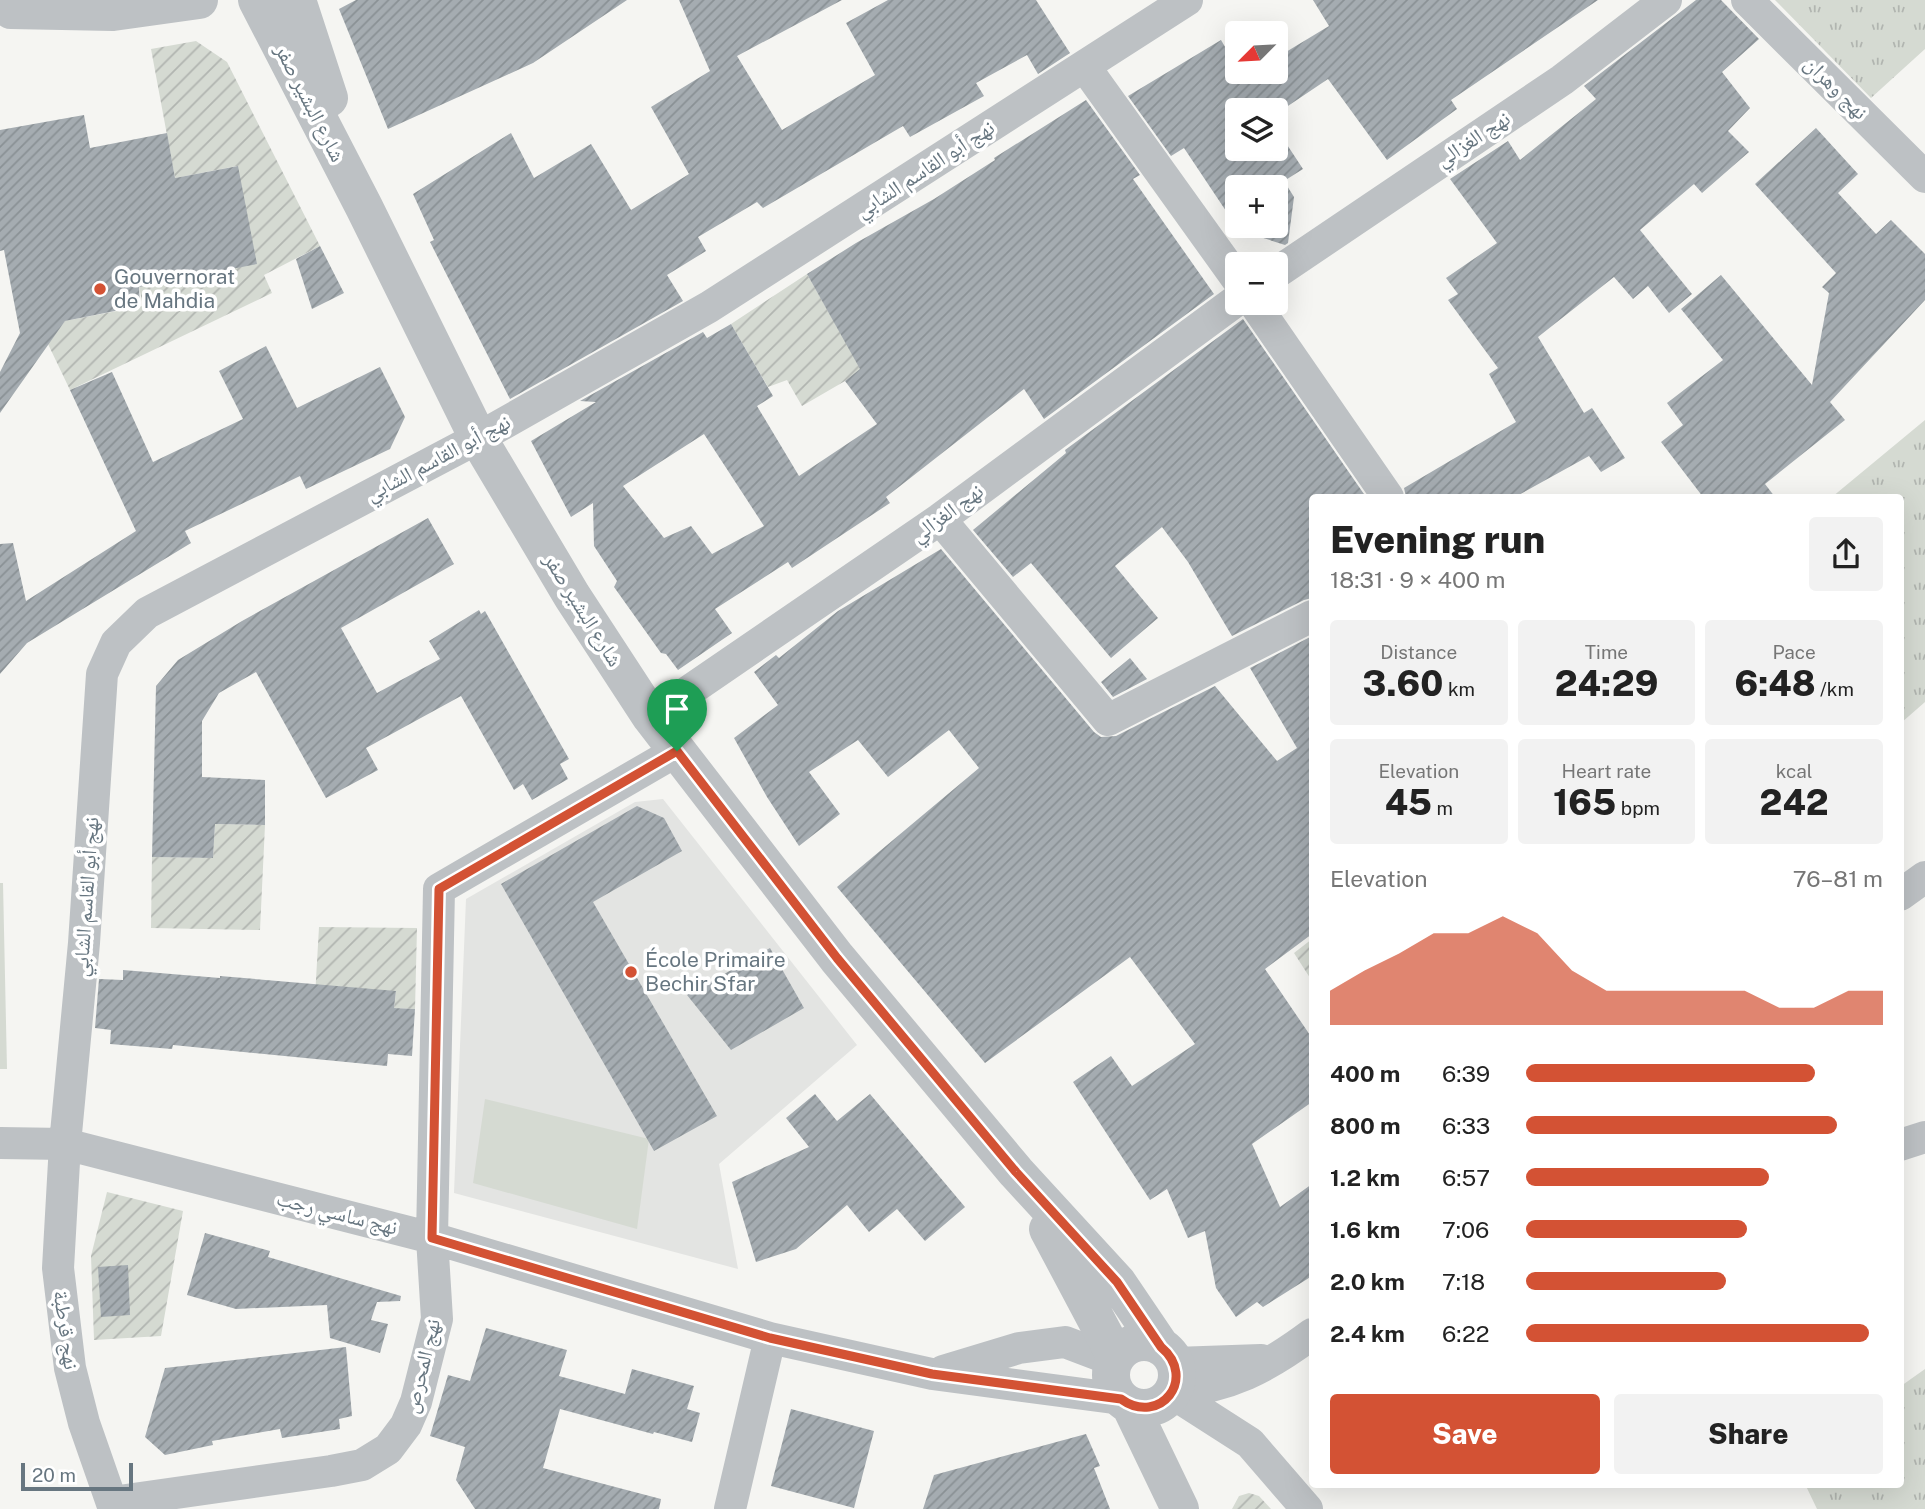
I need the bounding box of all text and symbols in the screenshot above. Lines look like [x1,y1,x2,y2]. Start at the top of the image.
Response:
north arrow [1225,21,1288,84]
map controls [1225,21,1288,315]
street label: شارع البشير صفر [269,39,351,166]
street label: نهج وهران [1799,51,1873,125]
button: layers [1225,98,1288,161]
street label: نهج الغزالي [1431,105,1517,175]
street label: نهج أبو القاسم الشابي [851,114,1001,226]
button: + [1225,175,1288,238]
button: − [1225,252,1288,315]
place label: Gouvernorat de Mahdia [114,264,235,313]
marker: Gouvernorat de Mahdia [92,281,108,297]
street label: نهج أبو القاسم الشابي [361,409,516,510]
street label: نهج الغزالي [906,478,990,551]
text: Evening run [1330,517,1545,562]
button: share [1809,517,1883,591]
street label: شارع البشير صفر [537,548,628,672]
text: 18:31 · 9 × 400 m [1330,566,1506,593]
text: Distance [1380,641,1457,663]
text: Time [1585,641,1628,663]
text: Pace [1772,641,1816,663]
text: 3.60 [1363,663,1443,704]
text: 24:29 [1555,663,1658,704]
text: 6:48 [1734,663,1816,704]
text: km [1443,678,1475,700]
text: /km [1816,678,1854,700]
pin [647,679,707,751]
icon: arrive [658,690,696,728]
text: Elevation [1379,760,1459,782]
text: Heart rate [1562,760,1651,782]
text: kcal [1776,760,1813,782]
text: 45 [1385,782,1432,823]
text: 165 [1553,782,1616,823]
text: 242 [1760,782,1829,823]
text: m [1432,797,1453,819]
text: bpm [1616,797,1660,819]
street label: نهج أبو القاسم الشابي [67,816,108,978]
text: Elevation [1330,865,1428,892]
text: 76–81 m [1793,865,1883,892]
place label: École Primaire Bechir Sfar [645,947,786,996]
marker: École Primaire Bechir Sfar [623,964,639,980]
text: 400 m [1330,1060,1400,1087]
text: 6:39 [1442,1060,1490,1087]
text: 800 m [1330,1112,1401,1139]
text: 6:33 [1442,1112,1490,1139]
text: 1.2 km [1330,1164,1400,1191]
text: 6:57 [1442,1164,1490,1191]
street label: نهج ساسي رجب [273,1185,400,1244]
text: 1.6 km [1330,1216,1400,1243]
text: 7:06 [1442,1216,1489,1243]
text: 2.0 km [1330,1268,1405,1295]
text: 7:18 [1442,1268,1485,1295]
street label: نهج قرطبة [48,1289,84,1371]
street label: نهج المحرص [398,1316,446,1416]
text: 2.4 km [1330,1320,1405,1347]
text: 6:22 [1442,1320,1489,1347]
button: Save [1330,1394,1600,1474]
button: Share [1614,1394,1883,1474]
scale bar [21,1460,133,1492]
text: 20 m [32,1464,76,1486]

